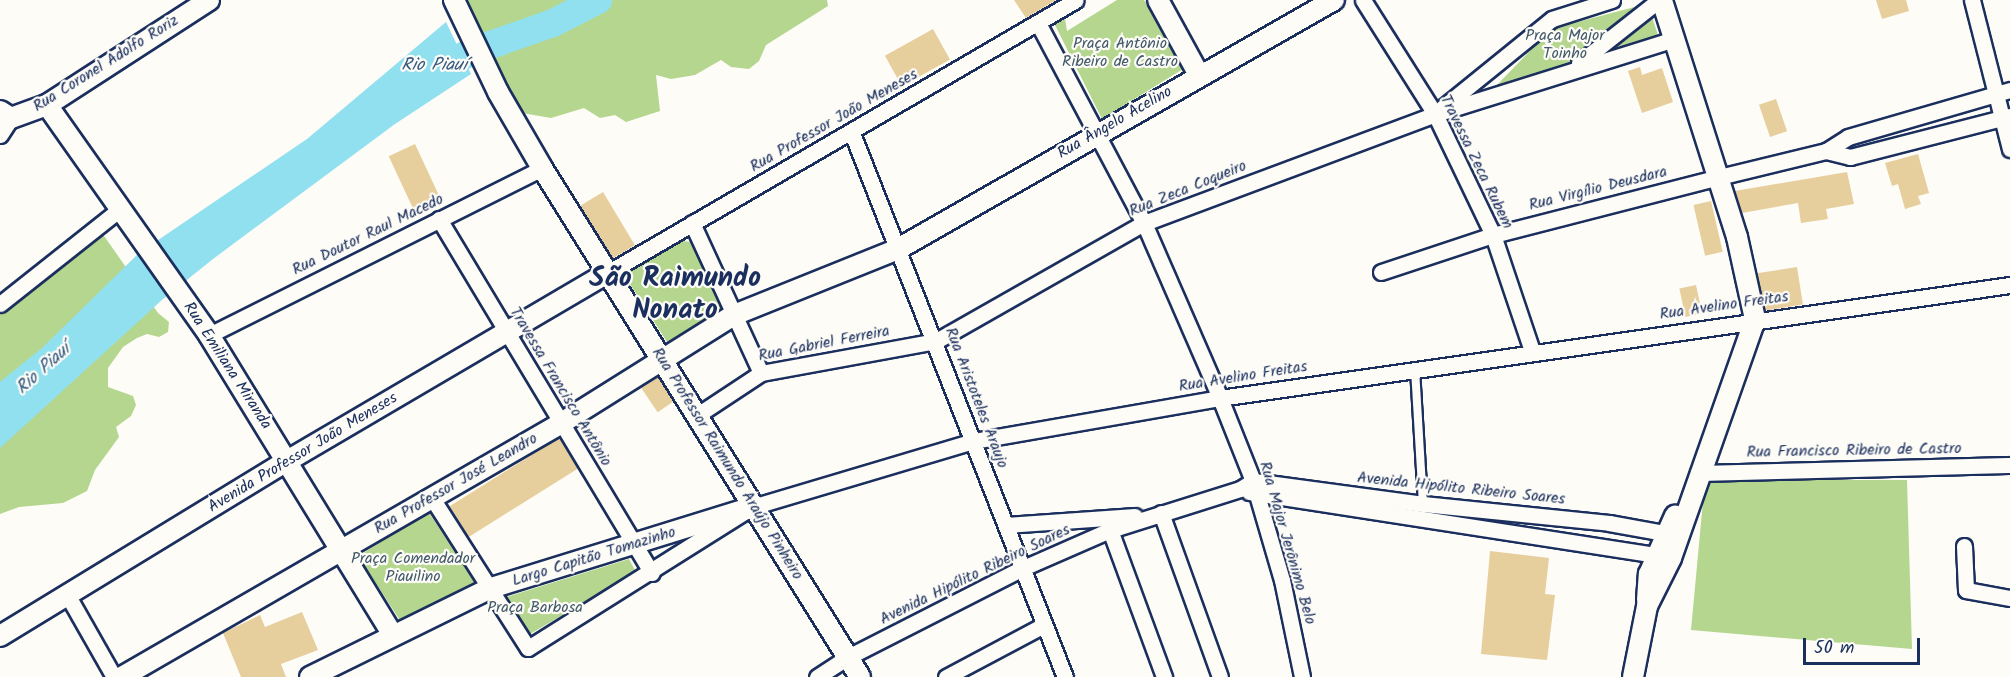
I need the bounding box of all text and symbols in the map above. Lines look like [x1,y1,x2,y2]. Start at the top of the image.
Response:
street label: Rua Coronel Adolfo Roriz [30,11,182,117]
park label: Praça Major Toinho [1525,26,1605,64]
park label: Praça Antônio Ribeiro de Castro [1062,34,1178,72]
water label: Rio Piauí [401,55,467,77]
street label: Rua Professor João Meneses [747,65,921,177]
street label: Rua Ângelo Acelino [1054,82,1176,164]
street label: Travessa Zeca Rubem [1435,92,1517,232]
street label: Rua Zeca Coqueiro [1127,157,1249,221]
street label: Rua Virgílio Deusdara [1527,163,1669,215]
street label: Rua Doutor Raul Macedo [289,190,447,280]
district label: São Raimundo Nonato [589,262,761,328]
street label: Rua Avelino Freitas [1658,287,1790,325]
street label: Rua Emiliana Miranda [179,299,275,433]
street label: Travessa Francisco Antônio [505,304,615,470]
street label: Rua Gabriel Ferreira [757,322,891,366]
street label: Rua Aristoteles Araujo [940,325,1012,471]
water label: Rio Piauí [12,340,76,400]
street label: Rua Professor Raimundo Araújo Pinheiro [647,344,807,584]
street label: Rua Avelino Freitas [1177,357,1309,397]
street label: Avenida Professor João Meneses [205,389,401,517]
street label: Rua Professor José Leandro [371,429,541,539]
street label: Rua Francisco Ribeiro de Castro [1746,440,1962,462]
street label: Rua Major Jerônimo Belo [1255,459,1319,627]
street label: Avenida Hipólito Ribeiro Soares [1356,469,1566,509]
street label: Avenida Hipólito Ribeiro Soares [877,521,1073,629]
street label: Largo Capitão Tomazinho [510,523,678,591]
park label: Praça Comendador Piauilino [351,549,475,587]
park label: Praça Barbosa [487,598,583,618]
scale bar [1806,626,1923,664]
text: 50 m [1814,634,1854,663]

